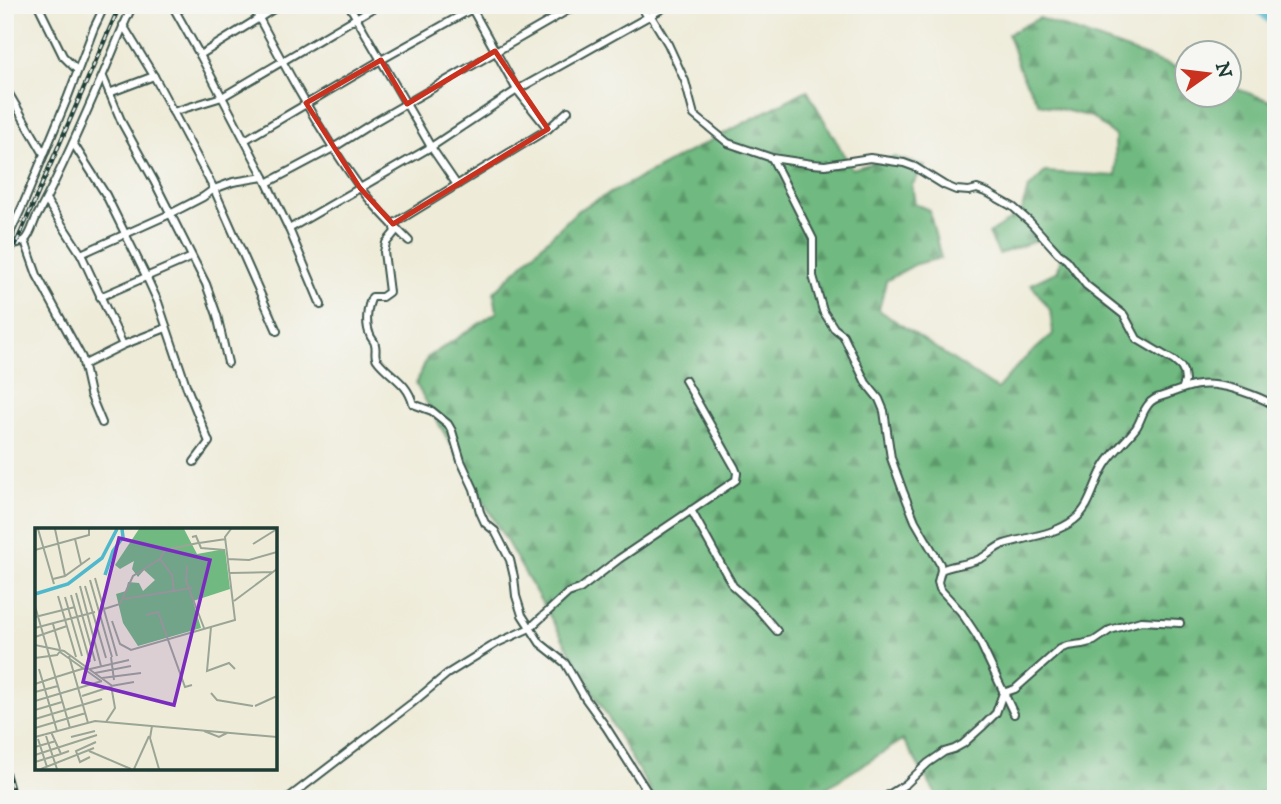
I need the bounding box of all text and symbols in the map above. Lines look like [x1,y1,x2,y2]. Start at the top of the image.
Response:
north arrow [1172,38,1242,108]
text: N [1210,60,1236,81]
inset map [35,528,276,769]

